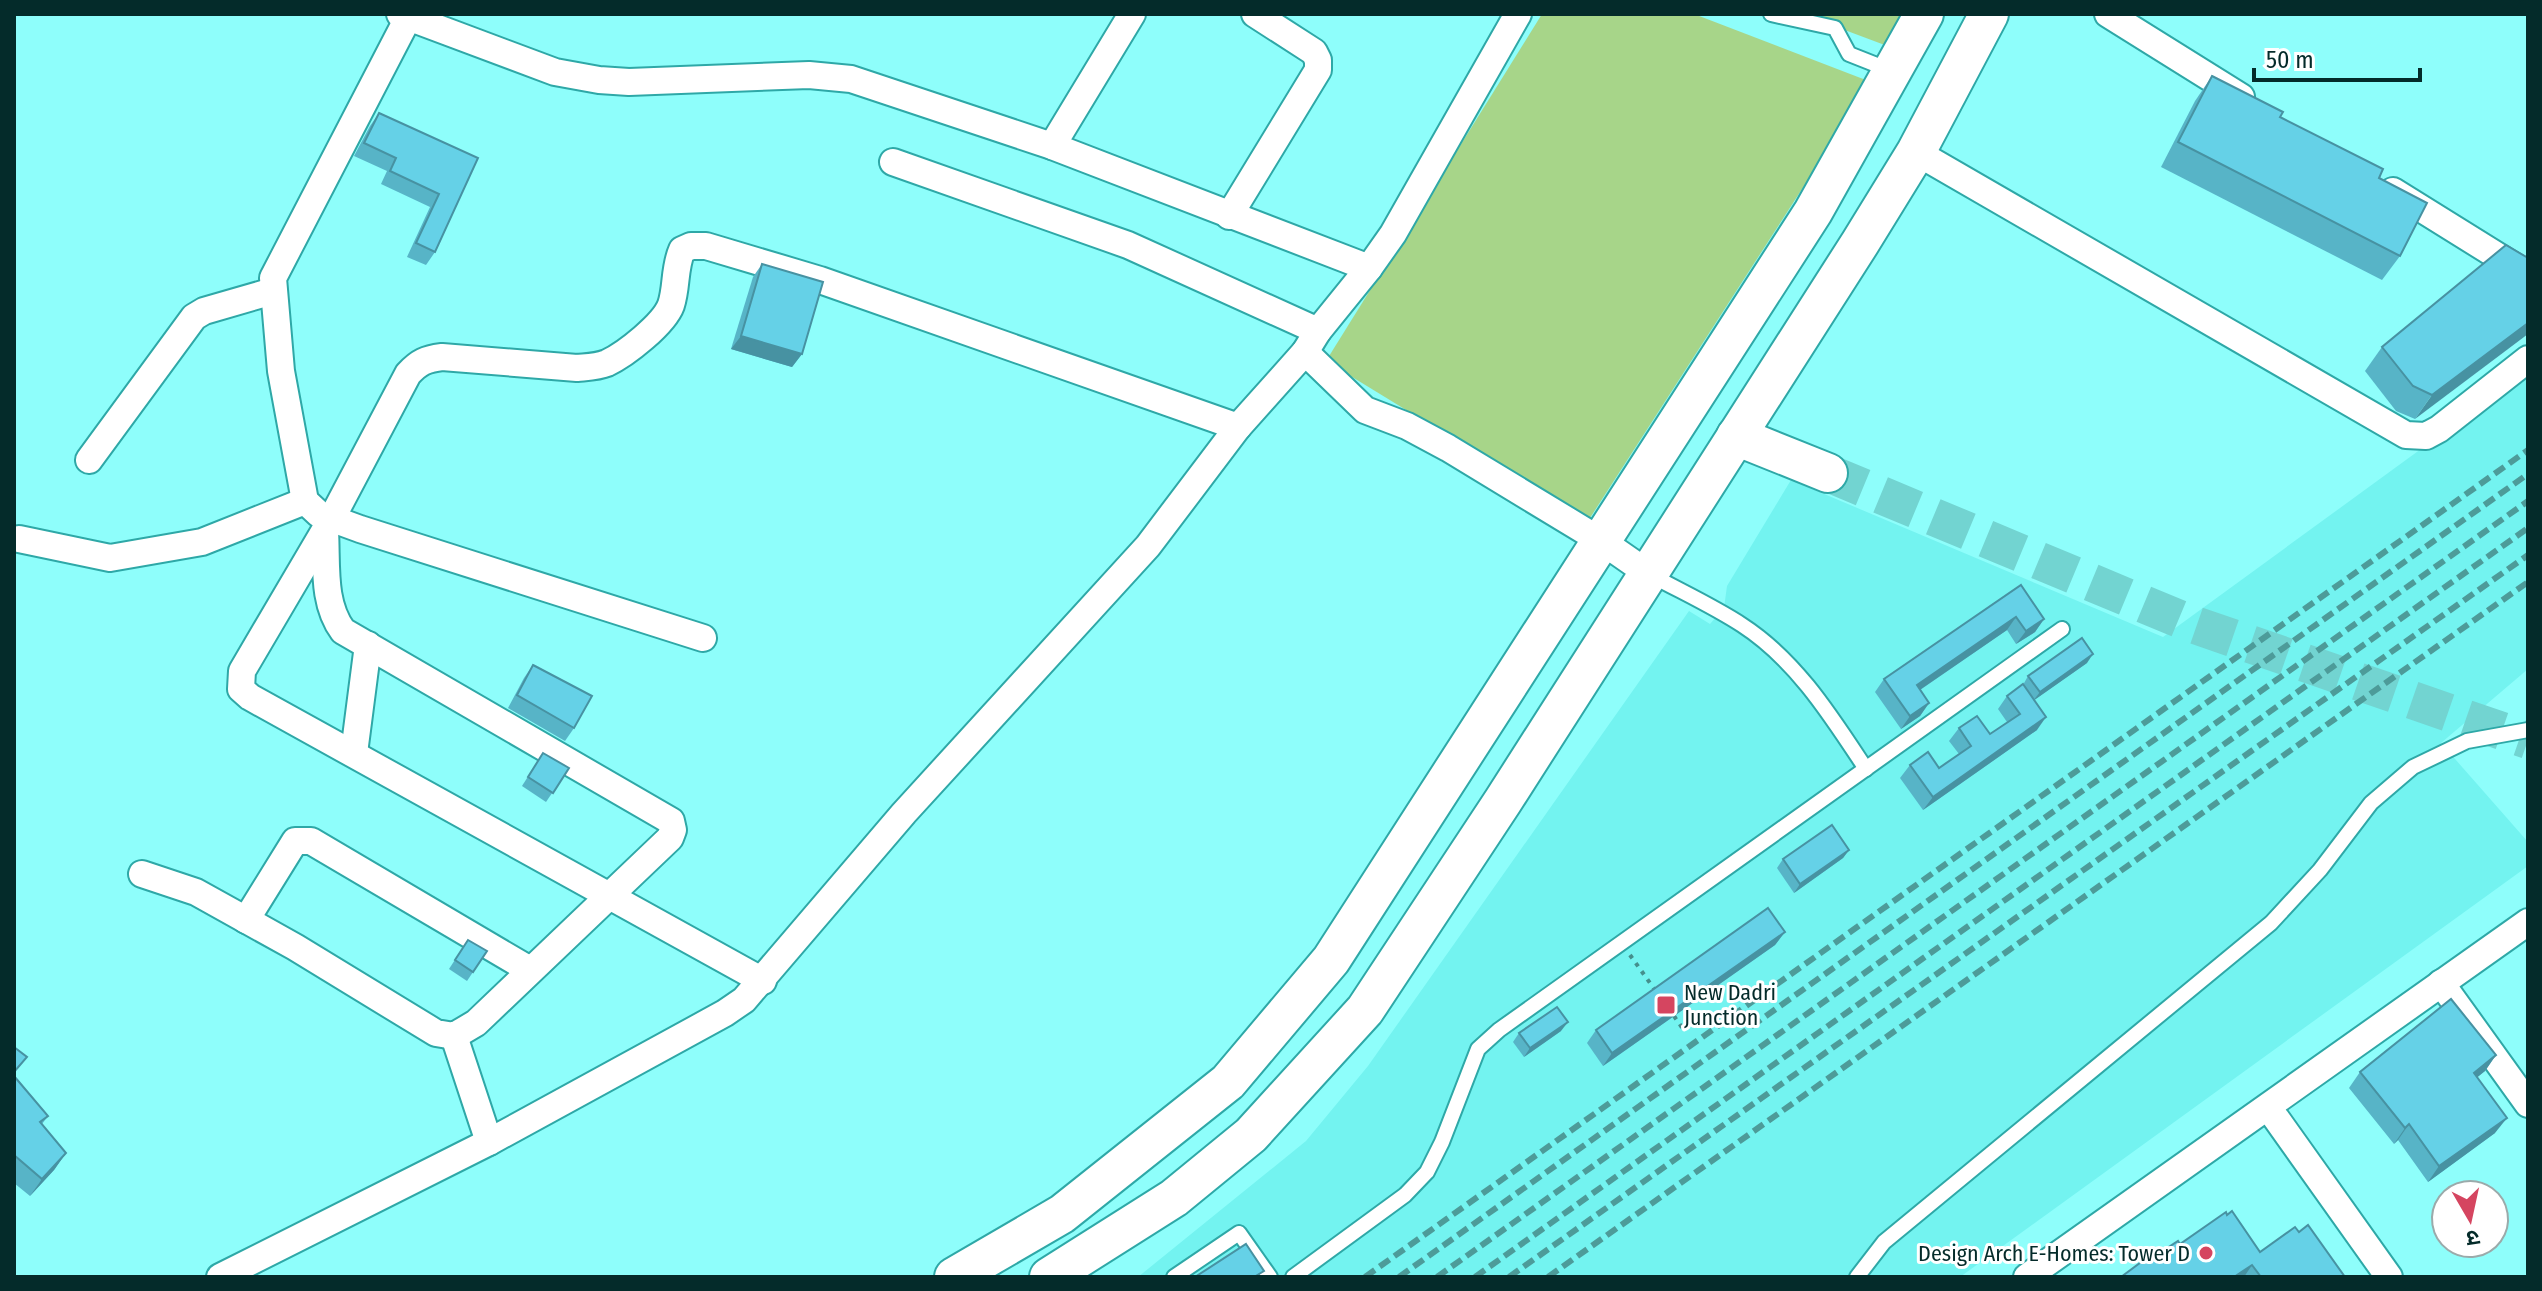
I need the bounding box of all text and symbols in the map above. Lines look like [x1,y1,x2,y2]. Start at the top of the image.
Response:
scale bar [2254,32,2420,82]
text: 50 m [2266,46,2314,74]
place label: New Dadri Junction [1684,979,1776,1031]
marker: New Dadri Junction [1655,994,1677,1016]
north arrow [2430,1179,2510,1259]
text: उ [2463,1224,2482,1253]
place label: Design Arch E-Homes: Tower D [1918,1240,2190,1267]
marker: Design Arch E-Homes: Tower D [2197,1244,2215,1262]

